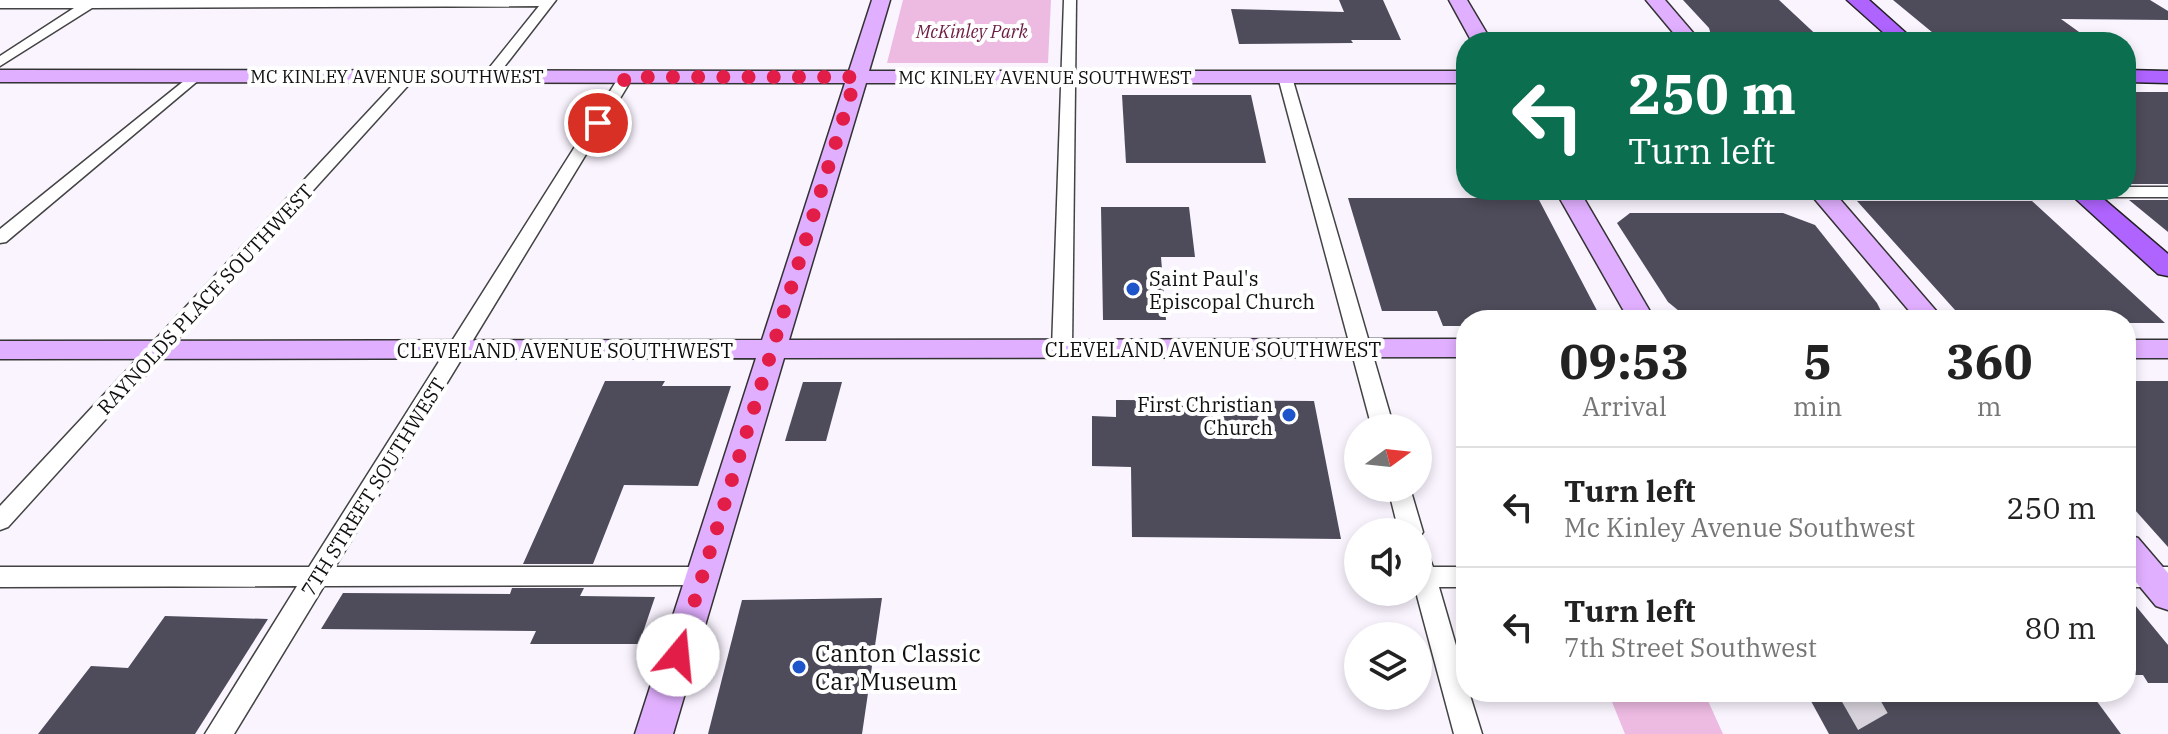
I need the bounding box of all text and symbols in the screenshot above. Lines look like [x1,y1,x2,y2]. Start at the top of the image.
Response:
park label: McKinley Park [915,20,1029,43]
text: 250 m [1628,57,1796,129]
icon: left [1496,64,1600,168]
street label: MC KINLEY AVENUE SOUTHWEST [250,65,544,88]
street label: MC KINLEY AVENUE SOUTHWEST [898,66,1192,89]
pin [564,89,632,157]
icon: arrive [576,101,620,145]
text: Turn left [1628,127,1775,174]
street label: RAYNOLDS PLACE SOUTHWEST [91,178,319,420]
place label: Saint Paul's Episcopal Church [1149,265,1315,315]
marker: Saint Paul's Episcopal Church [1124,280,1142,298]
text: 09:53 [1560,330,1689,392]
text: 5 [1803,330,1832,392]
text: 360 [1946,330,2032,392]
street label: CLEVELAND AVENUE SOUTHWEST [1045,336,1381,363]
street label: CLEVELAND AVENUE SOUTHWEST [397,337,733,364]
street label: 7TH STREET SOUTHWEST [295,373,451,601]
text: Arrival [1582,389,1667,423]
text: min [1793,389,1842,423]
text: m [1977,389,2002,423]
place label: First Christian Church [1137,391,1273,441]
marker: First Christian Church [1280,406,1298,424]
north arrow [1344,414,1432,502]
map controls [1344,414,1432,710]
text: Turn left [1564,471,1696,510]
icon: left [1496,485,1540,529]
text: 250 m [2006,488,2096,527]
text: Mc Kinley Avenue Southwest [1564,510,1915,544]
button: sound [1344,518,1432,606]
text: Turn left [1564,591,1696,630]
icon: left [1496,605,1540,649]
text: 80 m [2024,608,2096,647]
position arrow [636,613,720,697]
button: layers [1344,622,1432,710]
text: 7th Street Southwest [1564,630,1817,664]
place label: Canton Classic Car Museum [815,637,981,697]
marker: Canton Classic Car Museum [790,658,808,676]

